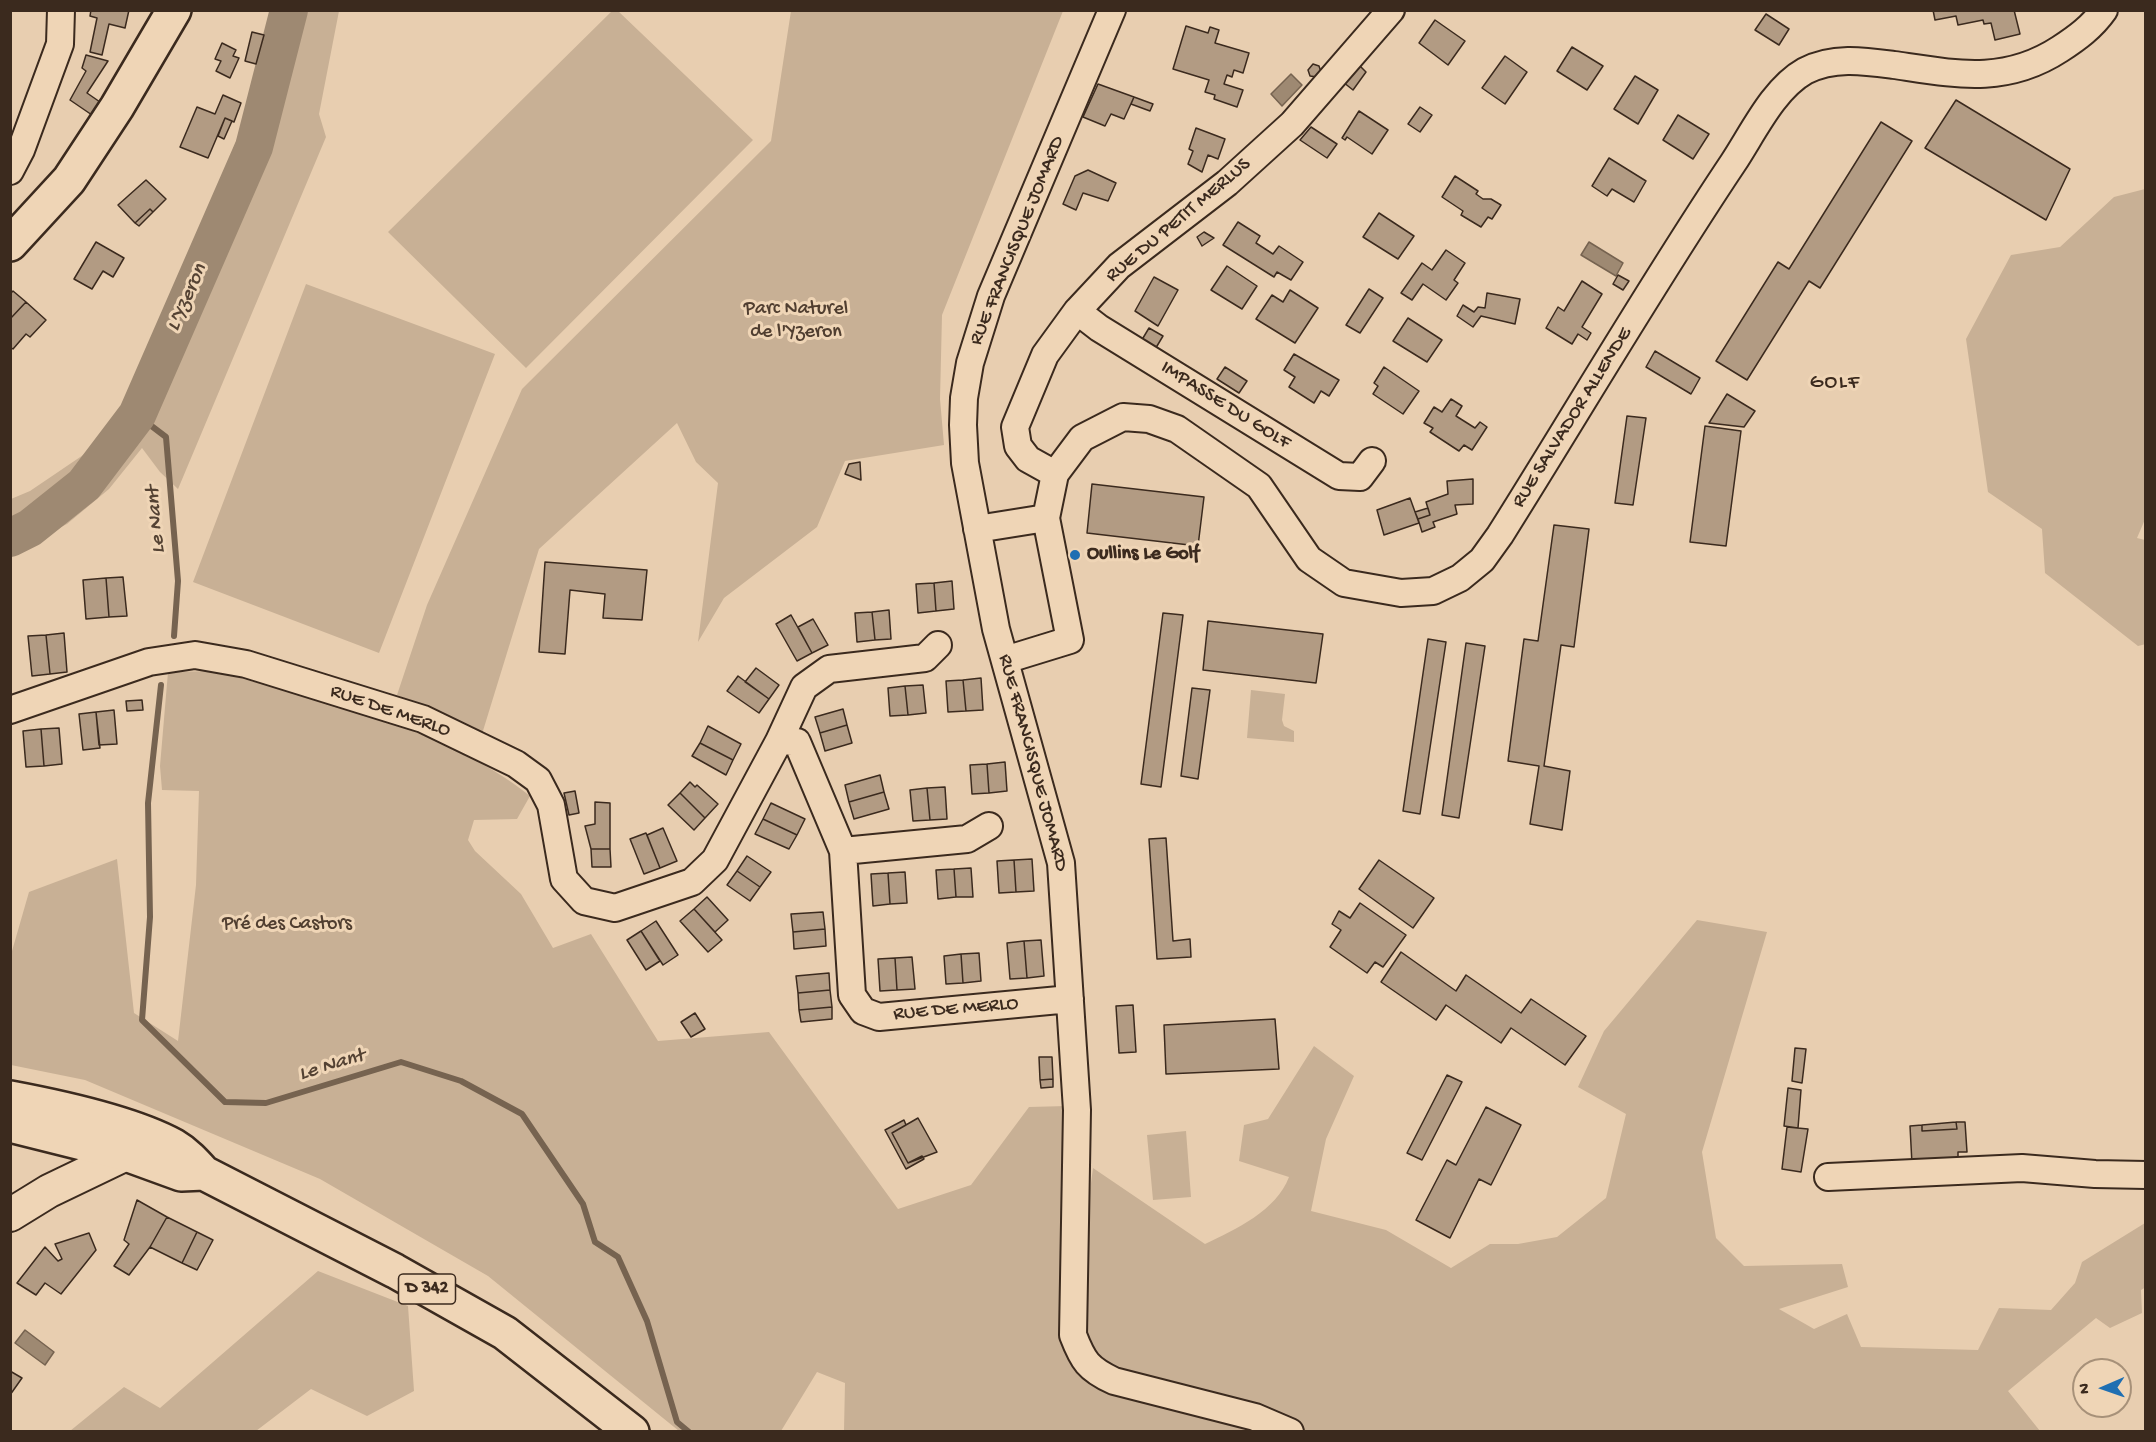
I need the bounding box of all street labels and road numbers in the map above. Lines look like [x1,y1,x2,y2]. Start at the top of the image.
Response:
street label: RUE FRANCISQUE JOMARD [965,133,1071,349]
street label: RUE DU PETIT MERLUS [1102,153,1256,289]
street label: RUE SALVADOR ALLENDE [1508,323,1638,513]
street label: IMPASSE DU GOLF [1156,356,1294,456]
street label: RUE FRANCISQUE JOMARD [991,652,1073,874]
street label: RUE DE MERLO [327,680,453,744]
street label: RUE DE MERLO [892,993,1020,1027]
road number: D 342 [398,1274,456,1304]

